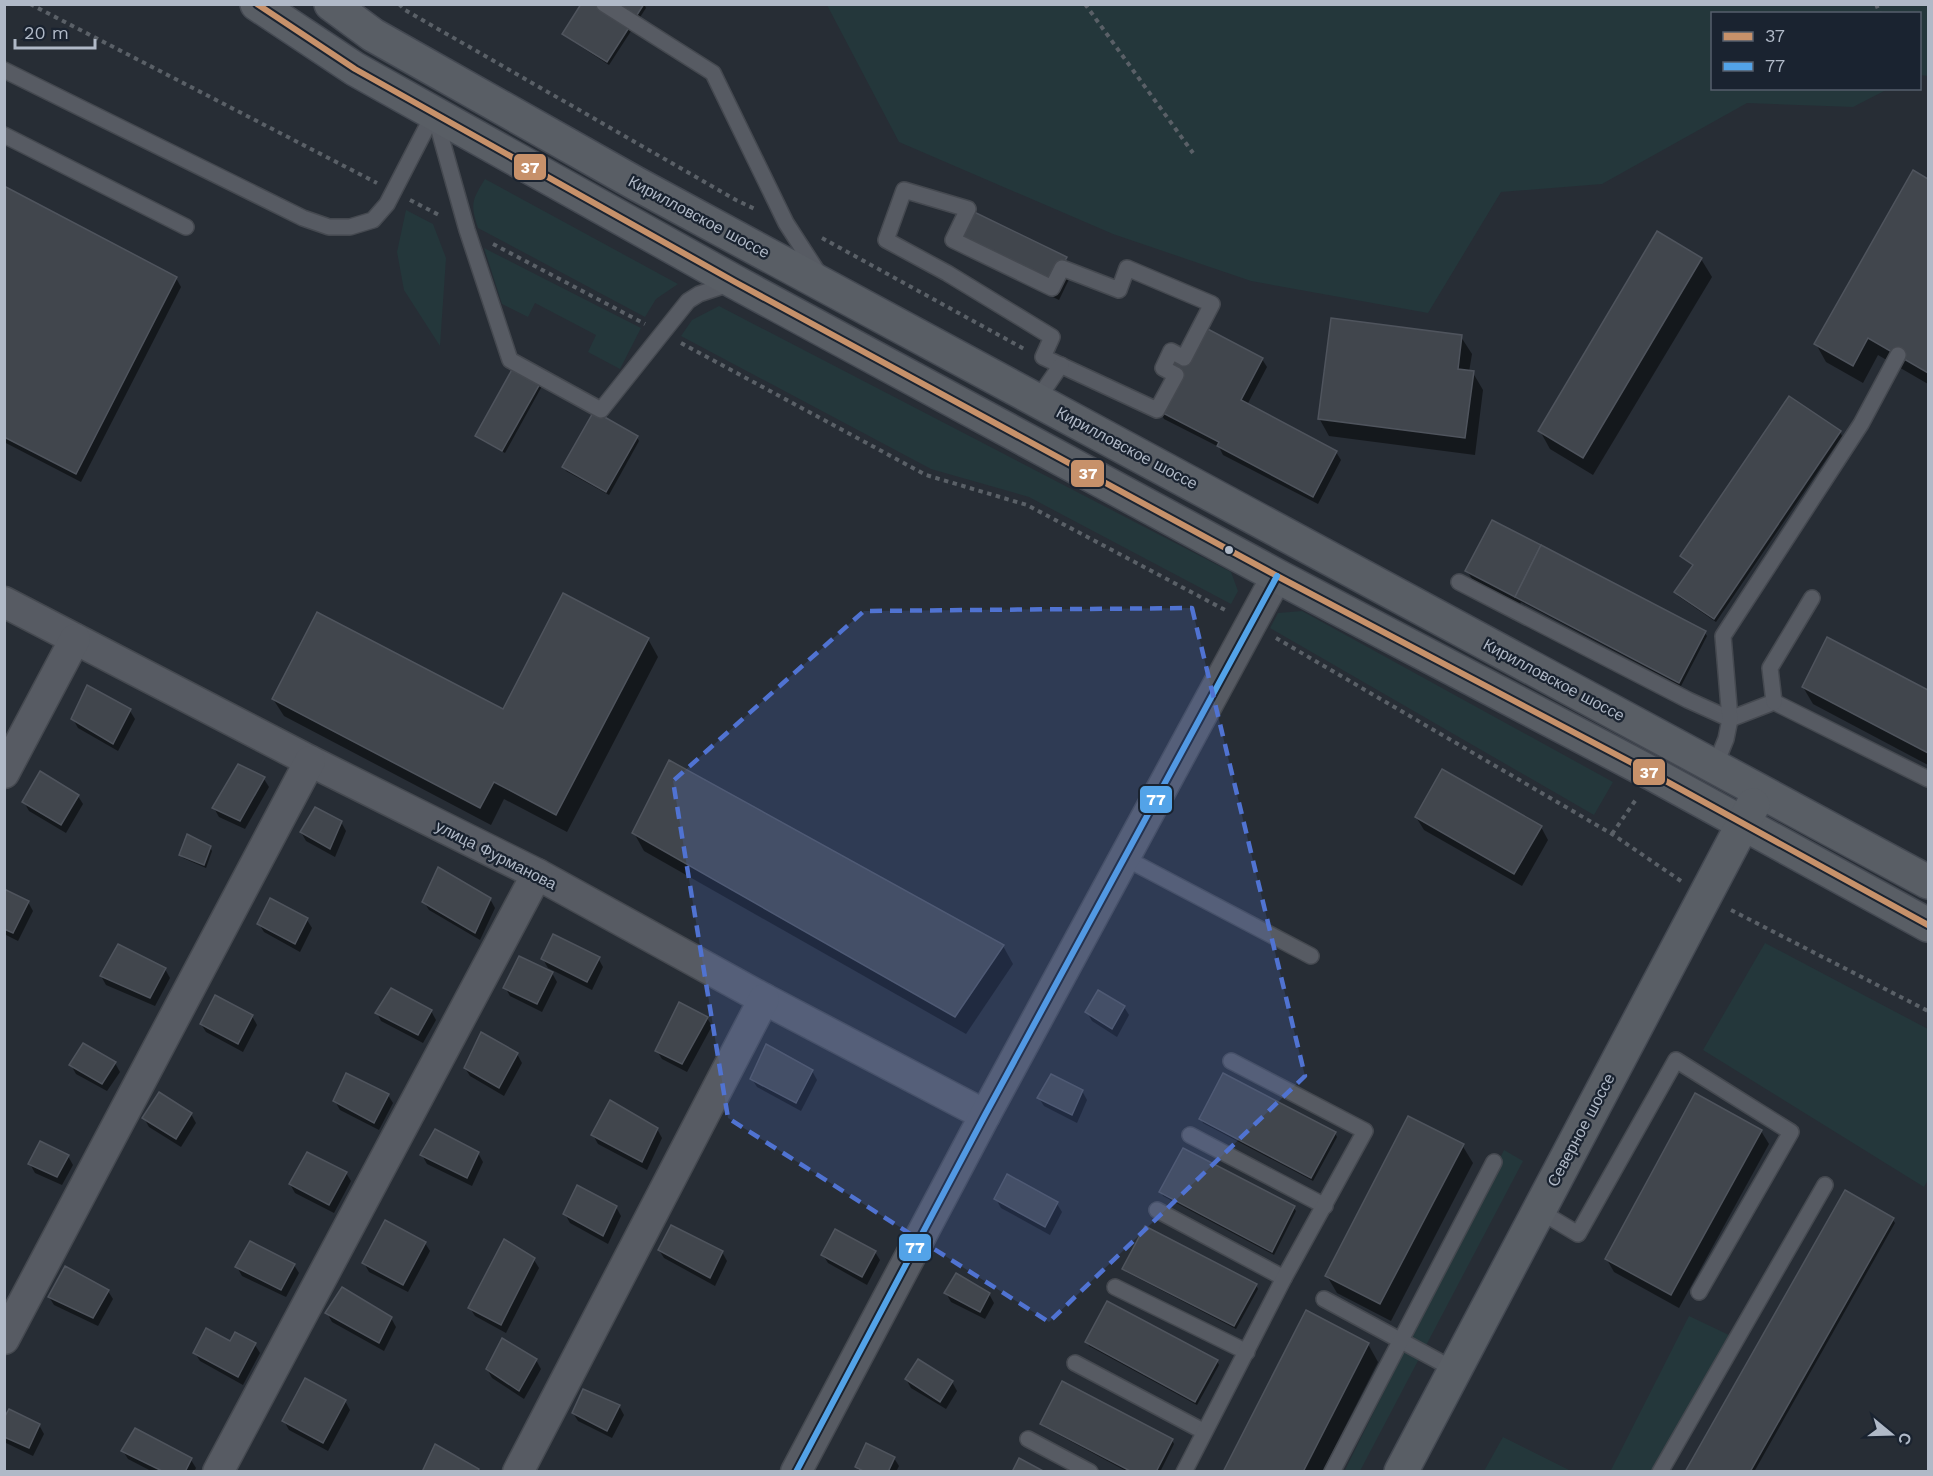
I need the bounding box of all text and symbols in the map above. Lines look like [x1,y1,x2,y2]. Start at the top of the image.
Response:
scale bar [15,12,94,50]
legend [1711,12,1921,90]
text: 20 m [24,22,69,43]
text: 37 [1765,25,1785,46]
text: 77 [1765,55,1785,76]
line badge: 37 [513,153,547,181]
text: 37 [521,158,540,177]
street label: Кирилловское шоссе [625,172,773,262]
street label: Кирилловское шоссе [1053,403,1201,493]
line badge: 37 [1070,459,1105,488]
text: 37 [1079,464,1098,483]
unlabelled marker [1223,544,1235,556]
street label: Кирилловское шоссе [1480,635,1628,725]
line badge: 37 [1632,758,1666,786]
text: 37 [1640,763,1659,782]
line badge: 77 [1139,785,1173,814]
text: 77 [1146,790,1166,809]
street label: улица Фурманова [432,816,560,894]
street label: Северное шоссе [1543,1070,1619,1190]
line badge: 77 [898,1233,932,1262]
text: 77 [905,1238,925,1257]
north arrow [1861,1404,1921,1464]
text: С [1894,1430,1916,1448]

